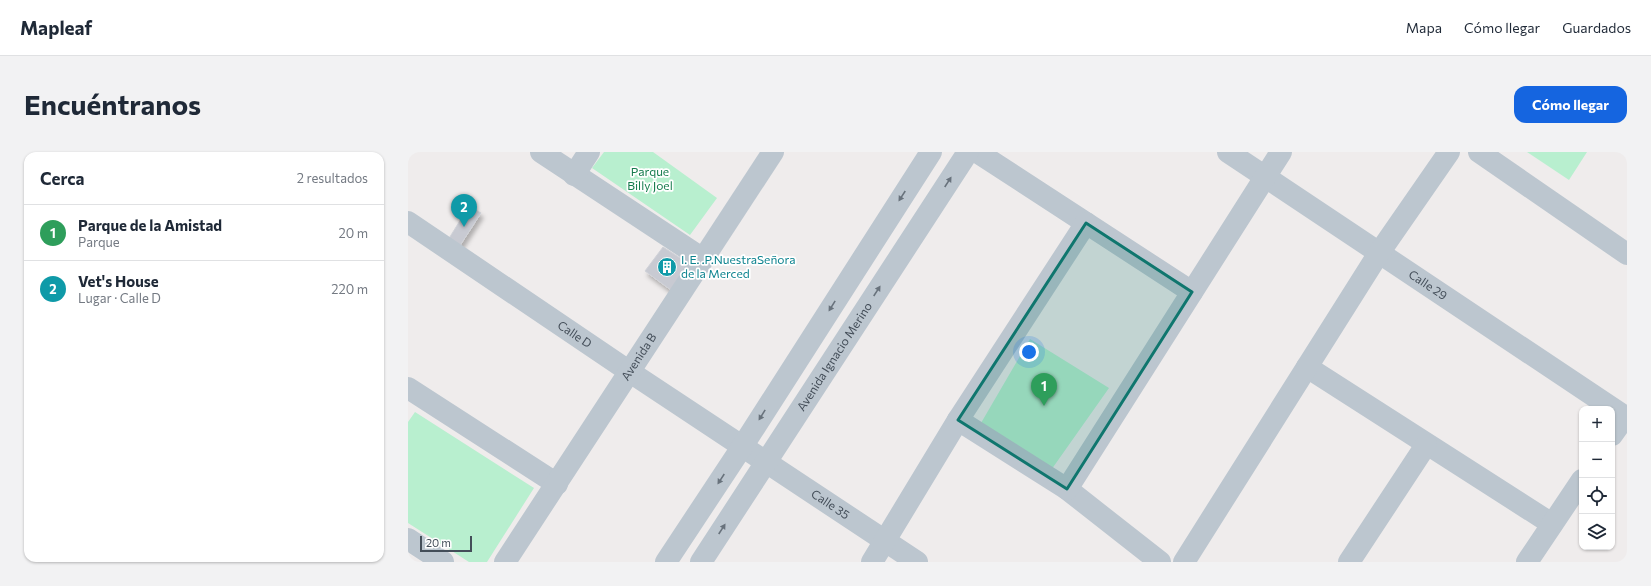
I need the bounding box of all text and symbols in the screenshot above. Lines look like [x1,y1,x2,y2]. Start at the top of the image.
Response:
text: Mapleaf [20,16,92,39]
text: Mapa [1406,19,1442,36]
text: Cómo llegar [1464,19,1540,36]
text: Guardados [1562,19,1631,36]
button: Cómo llegar [1514,86,1627,123]
text: Encuéntranos [24,87,201,121]
park label: Parque Billy Joel [627,164,673,193]
text: Cerca [40,168,85,189]
text: 2 resultados [297,170,368,186]
one-way arrow [945,177,952,188]
one-way arrow [898,191,906,201]
pin: 2 [451,194,477,227]
text: Parque de la Amistad [78,216,222,234]
text: 1 [50,225,56,241]
text: 20 m [339,225,368,241]
text: Parque [78,234,120,250]
place label: I. E. .P.NuestraSeñora de la Merced [681,252,795,280]
building icon: I. E. .P.NuestraSeñora de la Merced [656,256,678,278]
street label: Calle 29 [1406,266,1450,302]
text: Vet's House [78,272,159,290]
text: 2 [49,281,57,297]
text: 220 m [331,281,368,297]
one-way arrow [873,286,881,296]
text: Lugar · Calle D [78,290,161,306]
street label: Avenida Ignacio Merino [793,299,874,413]
one-way arrow [828,301,836,311]
street label: Calle D [555,317,595,350]
street label: Avenida B [618,330,659,383]
your location [1019,342,1039,362]
pin: 1 [1031,373,1057,406]
map controls [1579,406,1615,550]
button: + [1579,406,1615,442]
one-way arrow [759,410,766,421]
button: − [1579,442,1615,478]
one-way arrow [717,474,725,484]
button: locate [1579,478,1615,514]
street label: Calle 35 [809,486,853,521]
button: layers [1579,514,1615,550]
one-way arrow [719,523,726,535]
scale bar [420,534,472,553]
text: 20 m [426,536,451,549]

